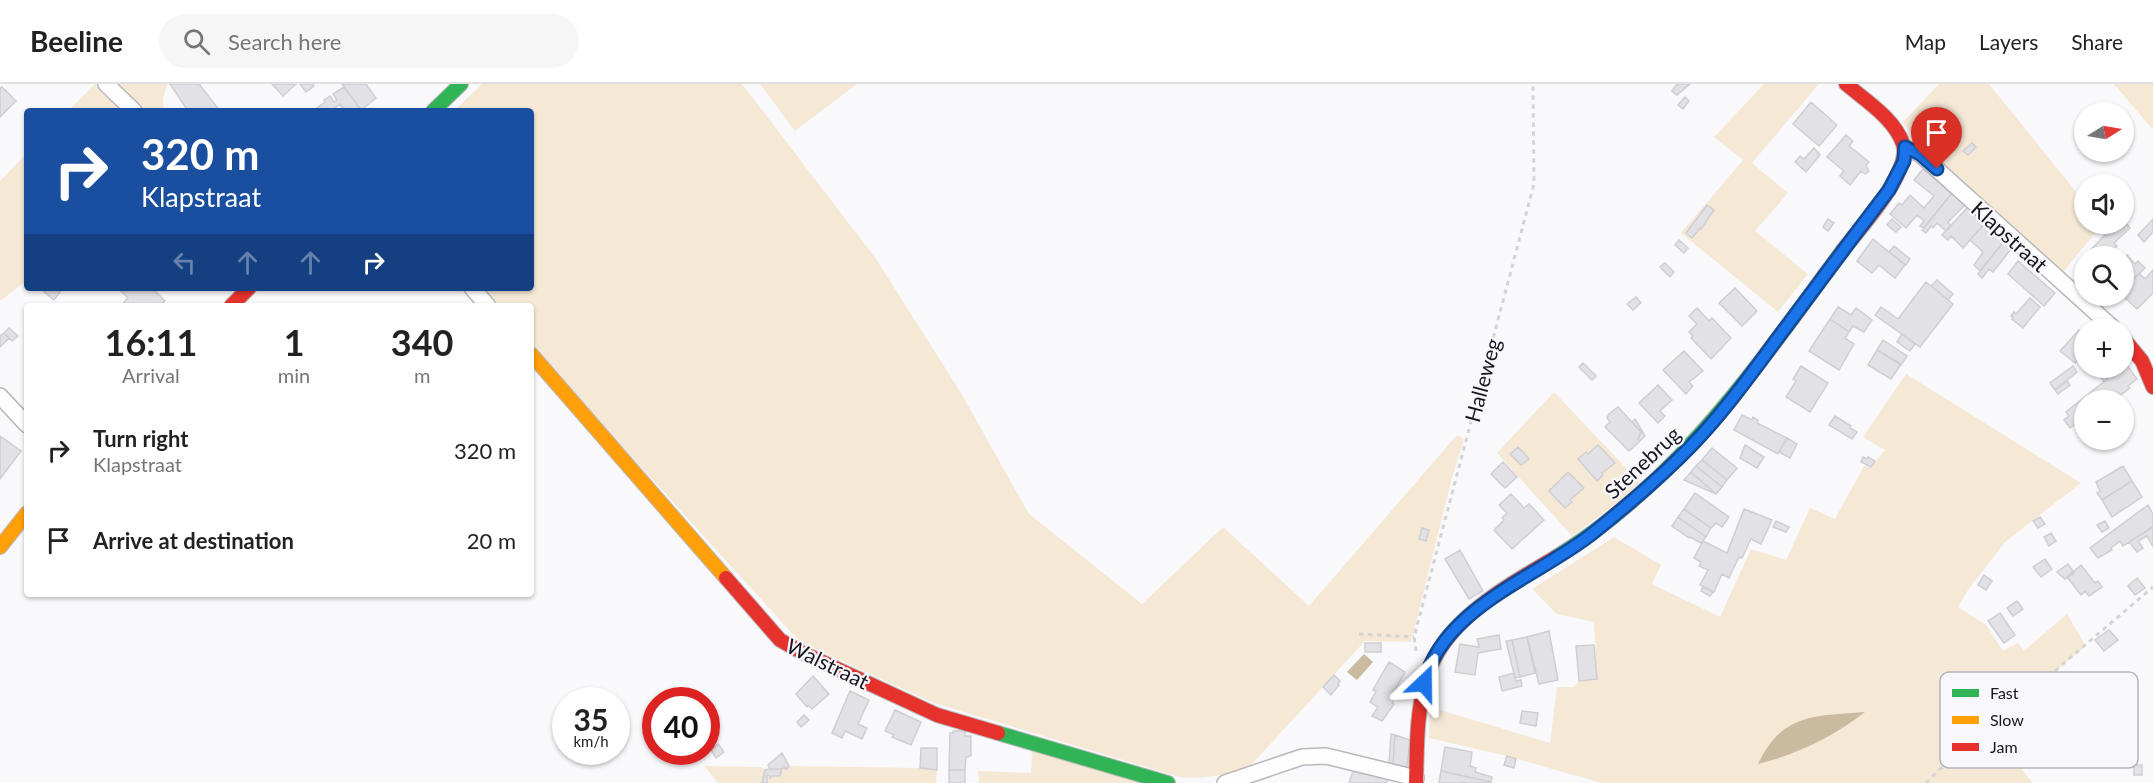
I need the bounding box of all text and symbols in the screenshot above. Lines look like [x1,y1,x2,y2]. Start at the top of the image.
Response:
search box [159,14,579,68]
text: Beeline [30,24,123,58]
icon: search [180,25,213,58]
text: Search here [228,28,341,55]
text: Map [1905,29,1946,54]
text: Layers [1979,29,2038,54]
text: Share [2071,29,2123,54]
north arrow [2074,102,2134,162]
map controls [2074,102,2134,450]
pin [1911,107,1962,169]
icon: arrive [1920,116,1953,149]
text: 320 m [141,129,259,179]
icon: right [42,132,120,210]
button: sound [2074,174,2134,234]
text: Klapstraat [141,180,261,213]
street label: Klapstraat [1967,195,2053,277]
icon: left [168,246,201,279]
icon: ahead [231,246,264,279]
icon: ahead [294,246,327,279]
icon: right [357,246,390,279]
button: search [2074,246,2134,306]
button: + [2074,318,2134,378]
text: 16:11 [105,320,197,364]
text: 1 [284,320,305,364]
text: 340 [391,320,453,364]
street label: Halleweg [1459,335,1505,424]
text: Arrival [122,363,180,387]
text: min [278,363,310,387]
text: m [414,363,430,387]
button: − [2074,390,2134,450]
street label: Stenebrug [1599,421,1685,503]
text: Turn right [93,425,188,452]
icon: right [42,434,75,467]
text: 320 m [454,437,516,464]
text: Klapstraat [93,452,182,476]
icon: arrive [42,524,75,557]
text: Arrive at destination [93,527,294,554]
text: 20 m [467,527,516,554]
street label: Walstraat [783,632,874,694]
position arrow [1392,651,1456,715]
legend [1940,672,2138,768]
text: Fast [1990,683,2019,702]
speed limit sign: 40 [642,687,720,765]
text: 35 [574,701,608,737]
text: Slow [1990,710,2024,729]
text: km/h [573,732,609,750]
text: Jam [1990,737,2018,756]

